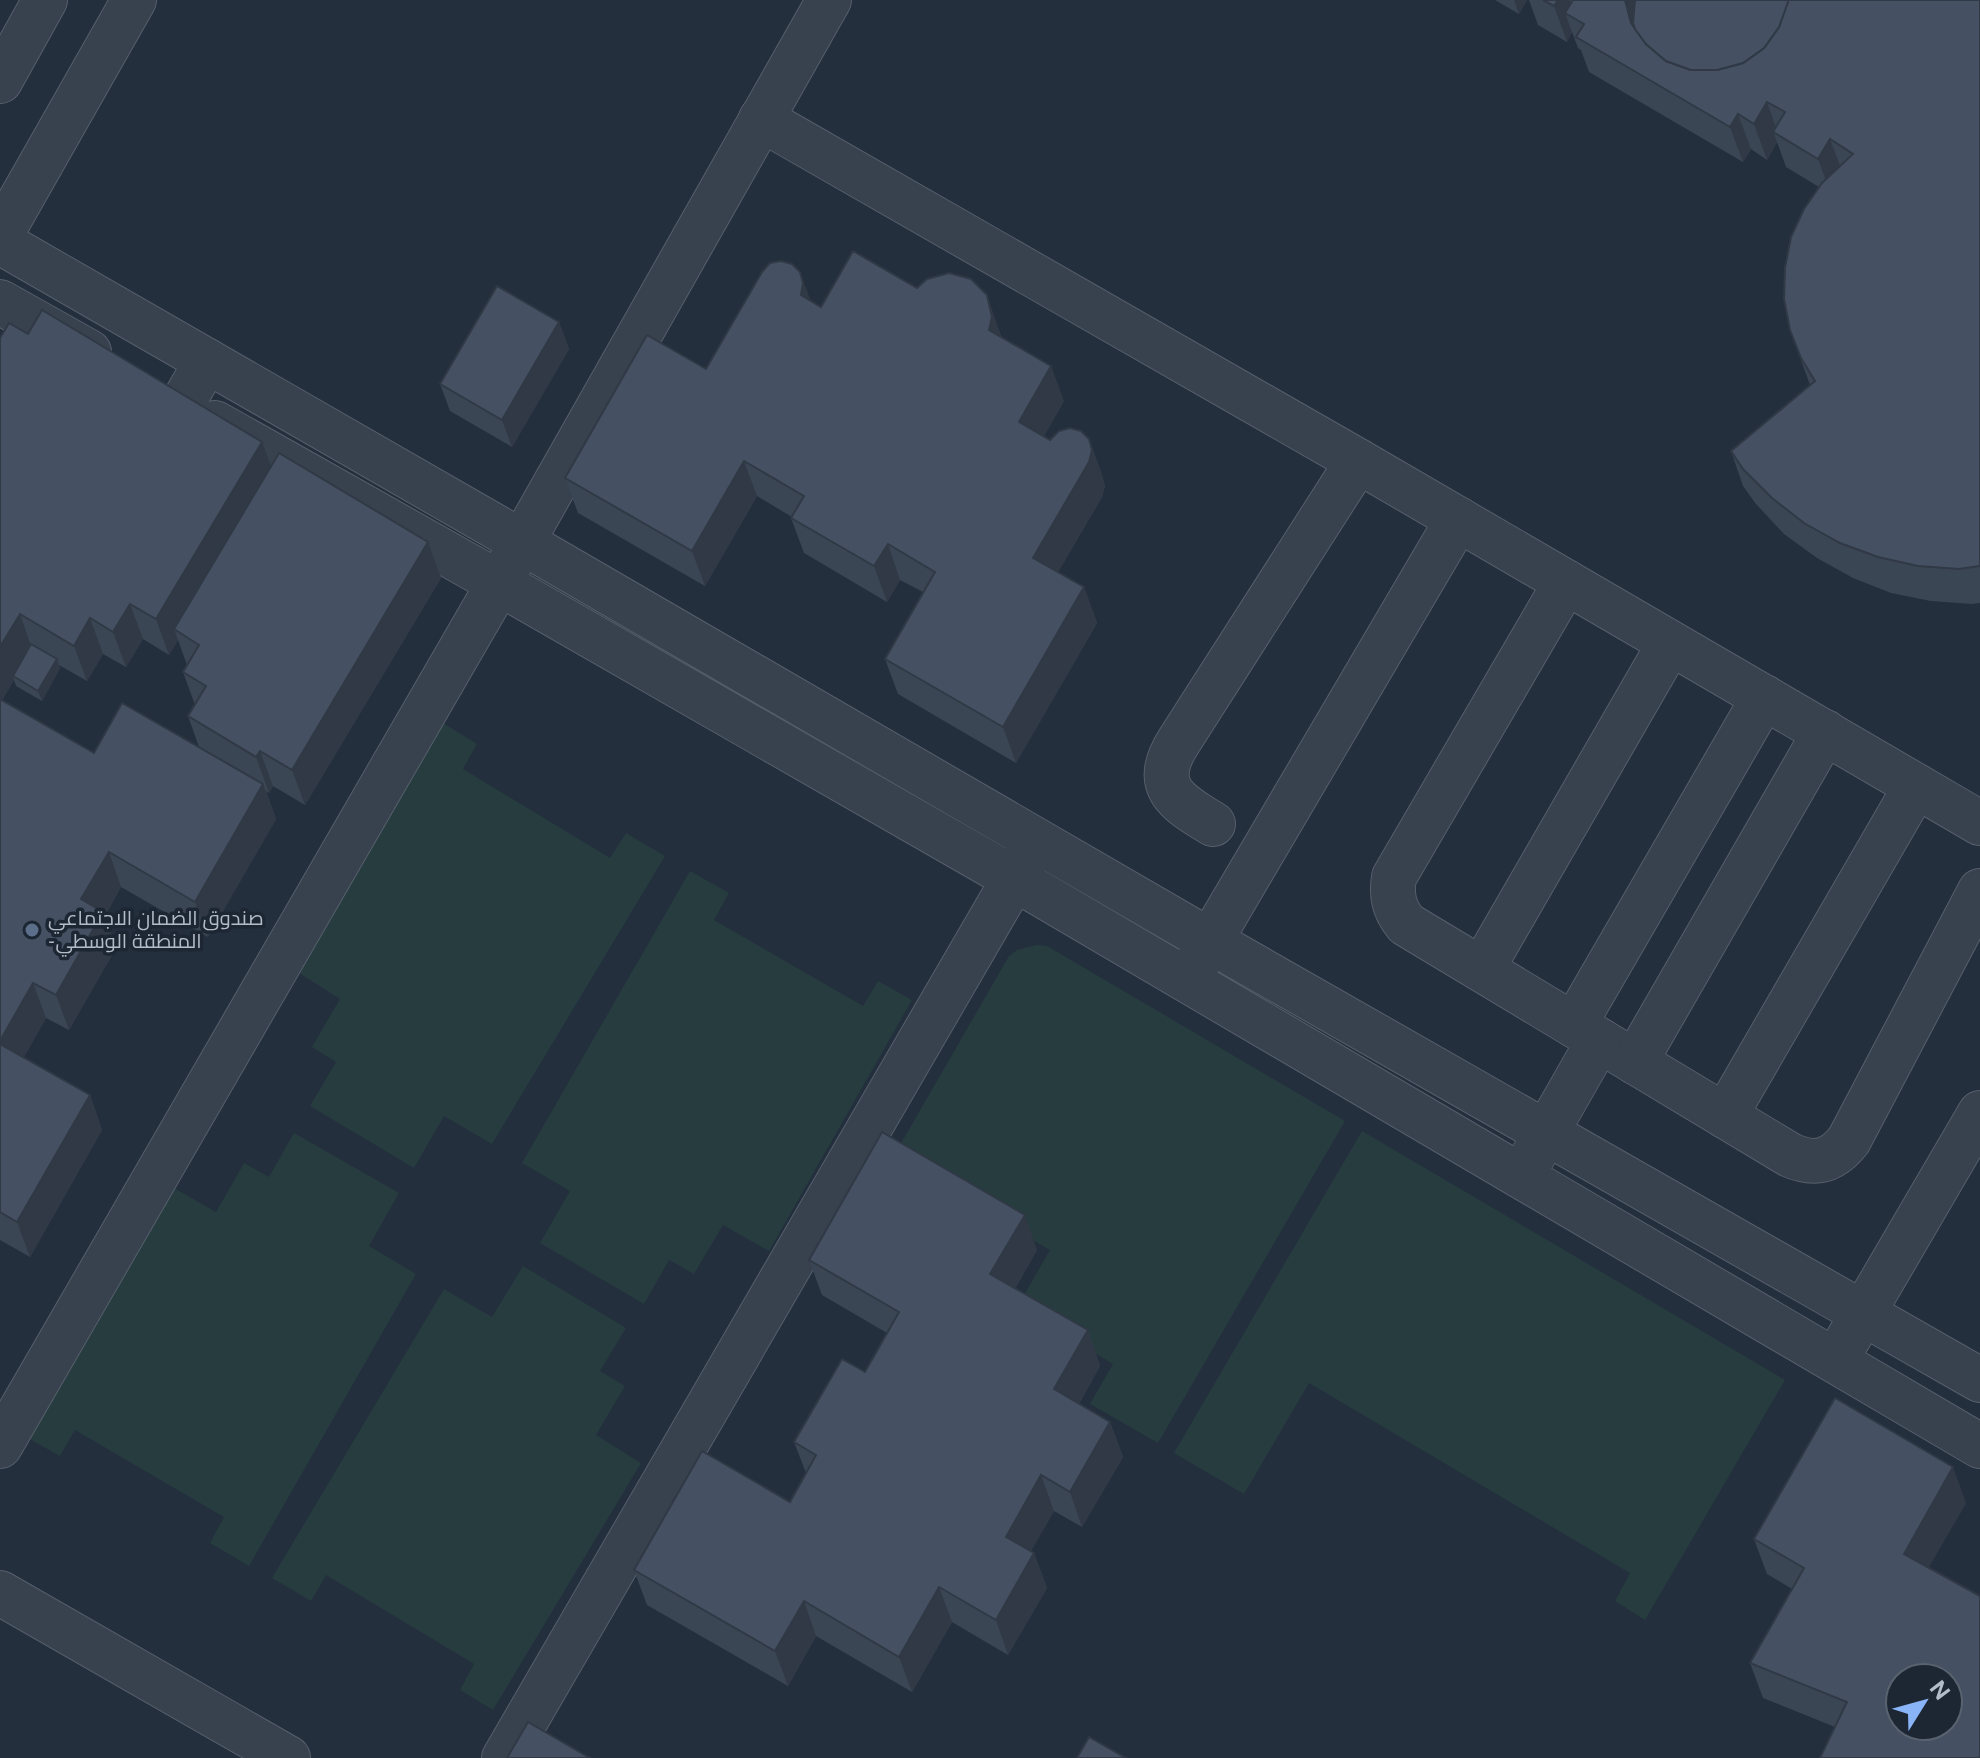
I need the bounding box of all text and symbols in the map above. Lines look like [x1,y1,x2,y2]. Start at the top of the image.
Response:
place label: صندوق الضمان الاجتماعي -المنطقة الوسطي [48,906,264,957]
marker: صندوق الضمان الاجتماعي -المنطقة الوسطي [23,921,41,939]
north arrow [1884,1662,1964,1742]
text: N [1924,1675,1956,1705]

